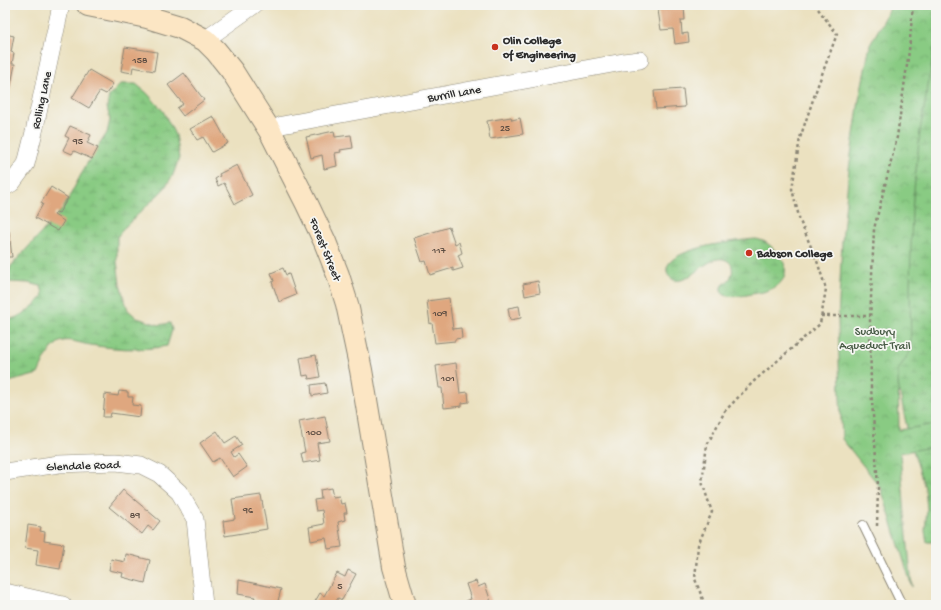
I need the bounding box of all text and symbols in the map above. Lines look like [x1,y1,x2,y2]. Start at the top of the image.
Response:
place label: Olin College of Engineering [502,35,576,63]
marker: Olin College of Engineering [490,42,500,52]
house number: 158 [132,55,148,67]
street label: Rolling Lane [30,69,56,131]
street label: Burrill Lane [426,83,483,107]
house number: 25 [500,123,510,135]
house number: 95 [72,136,83,148]
street label: Forest Street [305,215,344,284]
house number: 117 [431,245,446,257]
marker: Babson College [744,248,754,258]
place label: Babson College [756,248,833,262]
house number: 109 [432,308,447,320]
park label: Sudbury Aqueduct Trail [839,326,911,354]
house number: 101 [440,373,455,385]
house number: 100 [305,427,322,439]
street label: Glendale Road [46,459,121,475]
house number: 96 [242,505,254,517]
house number: 89 [130,510,140,522]
house number: 5 [337,581,343,593]

